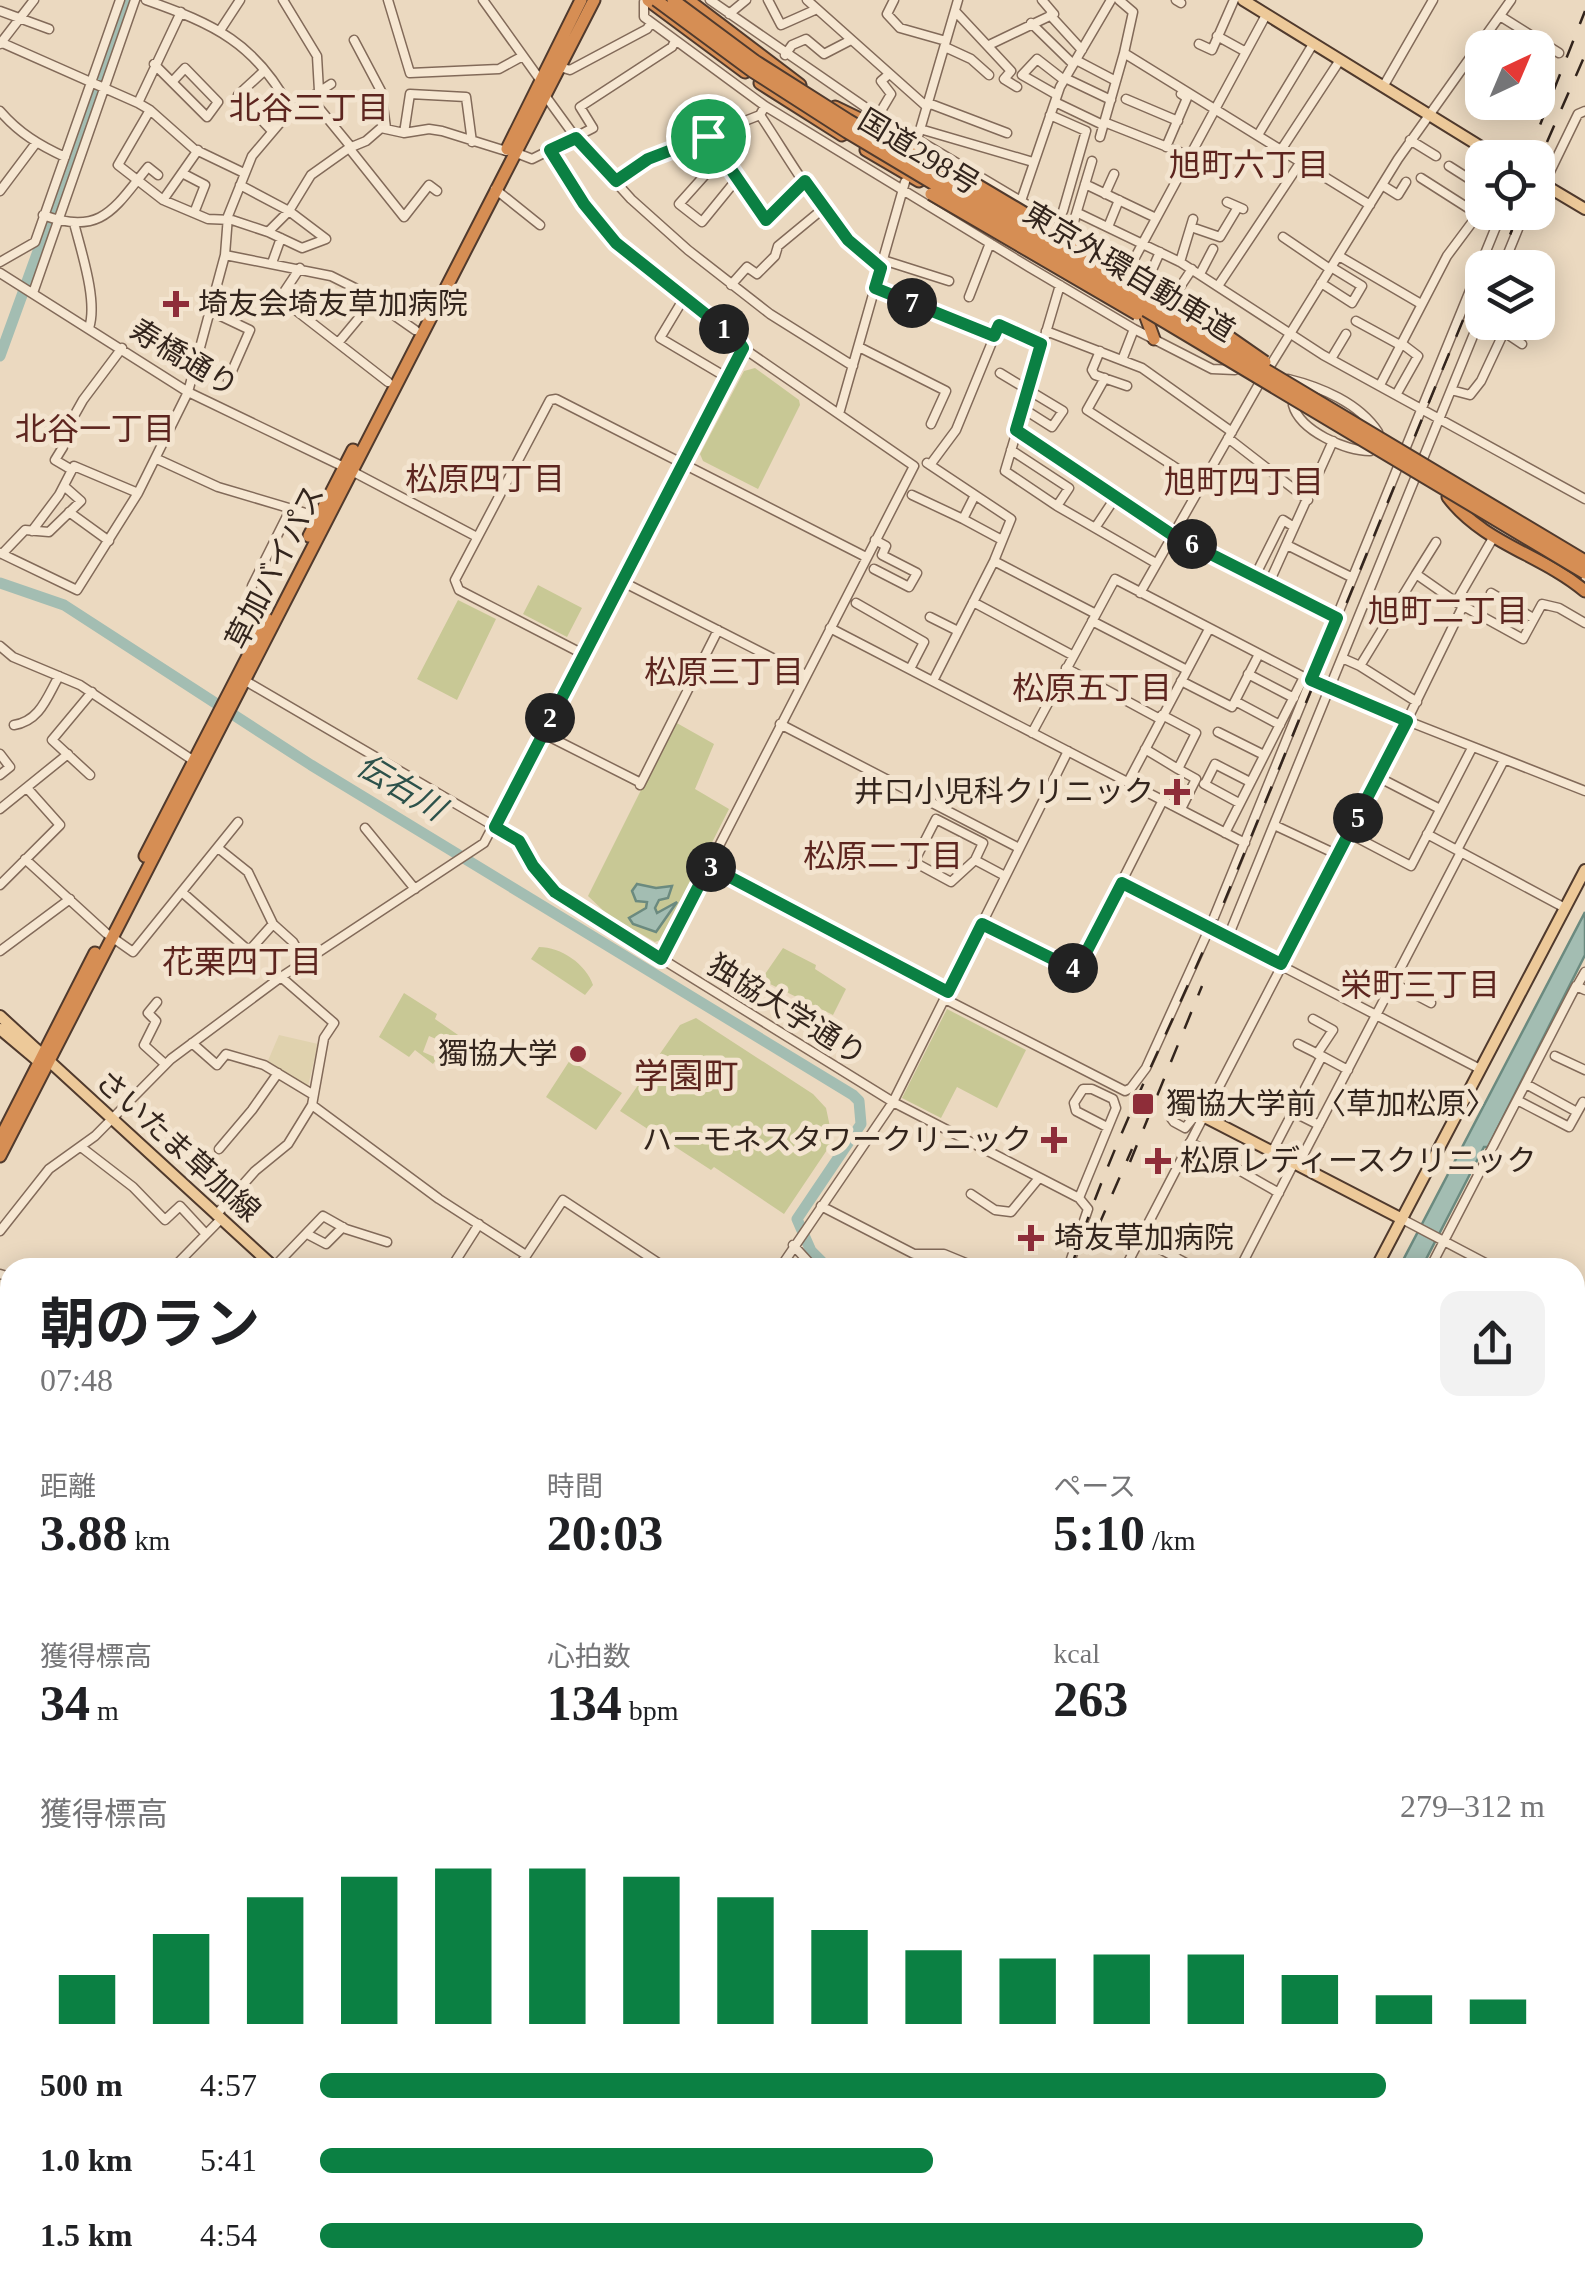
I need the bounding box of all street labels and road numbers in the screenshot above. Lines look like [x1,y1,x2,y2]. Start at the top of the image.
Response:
street label: 国道298号 [853,103,986,200]
street label: 東京外環自動車道 [1018,196,1241,348]
street label: 寿橋通り [124,313,244,403]
street label: 草加バイパス [219,479,330,654]
street label: 独協大学通り [702,948,872,1071]
street label: さいたま草加線 [90,1063,267,1228]

